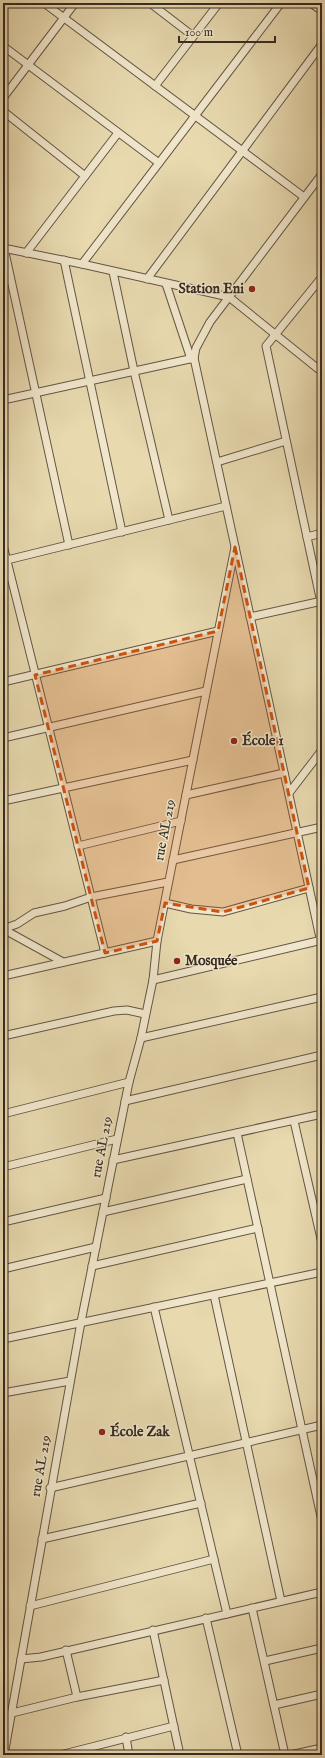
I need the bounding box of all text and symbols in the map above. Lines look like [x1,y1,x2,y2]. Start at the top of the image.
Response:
scale bar [179,18,275,44]
text: 100 m [185,25,213,40]
place label: Station Eni [179,280,244,298]
marker: Station Eni [247,284,257,294]
place label: École 1 [242,731,284,750]
marker: École 1 [229,736,239,746]
street label: rue AL 219 [150,798,180,862]
place label: Mosquée [185,952,238,970]
marker: Mosquée [172,956,182,966]
street label: rue AL 219 [87,1115,117,1179]
place label: École Zak [110,1422,170,1441]
marker: École Zak [97,1427,107,1437]
street label: rue AL 219 [27,1434,55,1498]

